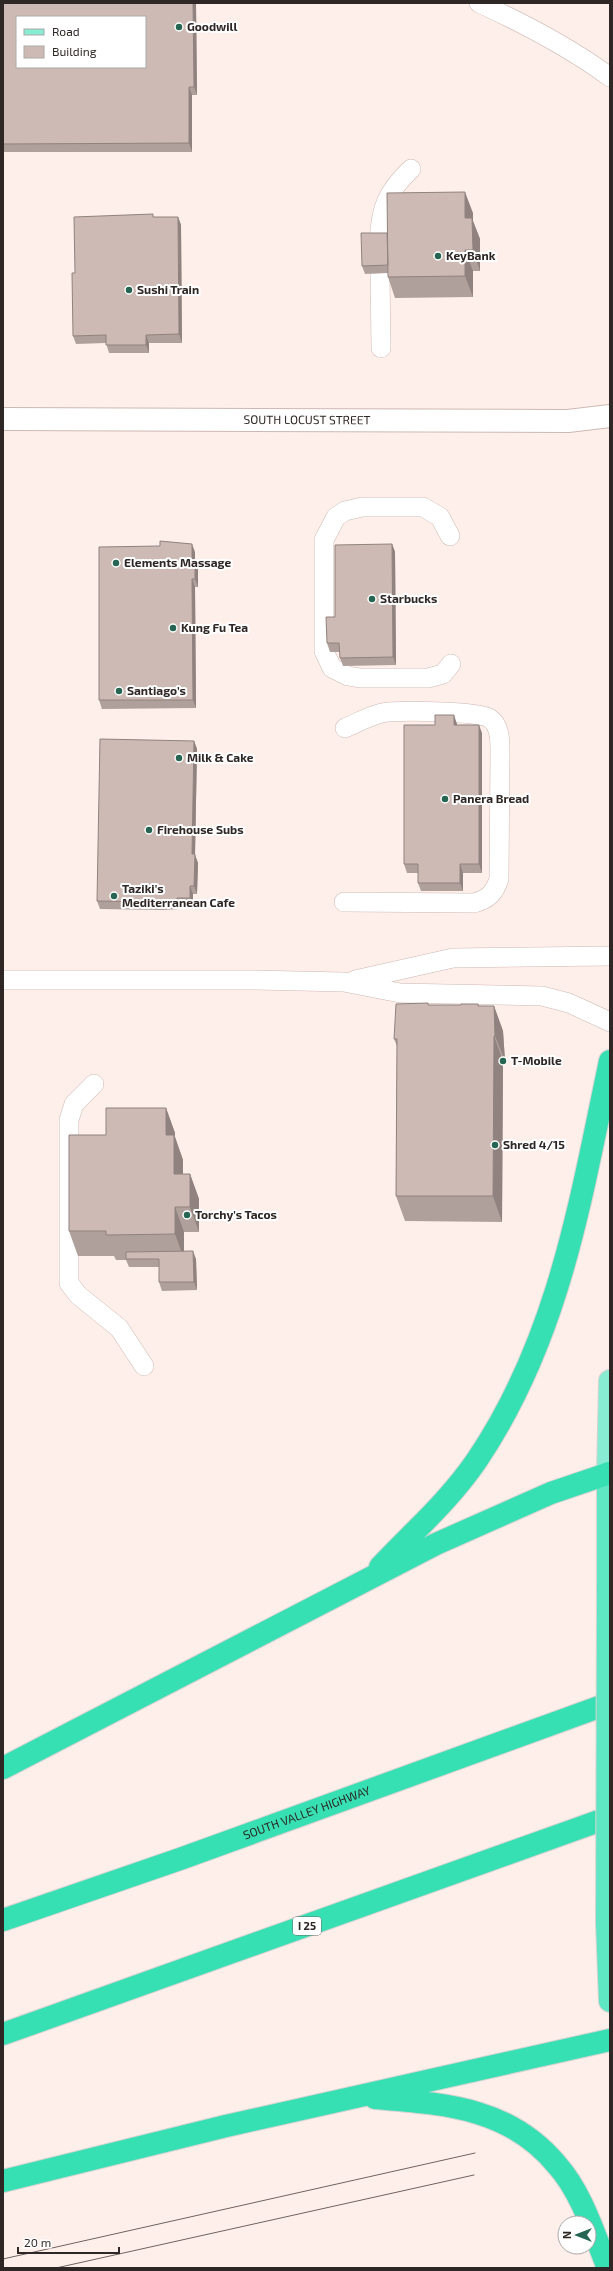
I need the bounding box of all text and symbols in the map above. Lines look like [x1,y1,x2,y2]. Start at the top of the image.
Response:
legend [16,16,146,68]
place label: Goodwill [187,19,238,33]
marker: Goodwill [174,22,184,32]
text: Road [52,24,80,38]
text: Building [52,44,97,58]
place label: KeyBank [446,248,496,263]
marker: KeyBank [433,251,443,261]
place label: Sushi Train [137,282,199,296]
marker: Sushi Train [124,285,134,295]
street label: SOUTH LOCUST STREET [243,412,371,426]
place label: Elements Massage [124,555,231,569]
marker: Elements Massage [111,558,121,568]
place label: Starbucks [380,591,437,605]
marker: Starbucks [367,594,377,604]
place label: Kung Fu Tea [181,620,248,634]
marker: Kung Fu Tea [168,623,178,633]
place label: Santiago’s [127,683,186,697]
marker: Santiago’s [114,686,124,696]
place label: Milk & Cake [187,750,254,764]
marker: Milk & Cake [174,753,184,763]
place label: Panera Bread [453,791,529,805]
marker: Panera Bread [440,794,450,804]
place label: Firehouse Subs [157,822,244,836]
marker: Firehouse Subs [144,825,154,835]
place label: Taziki's Mediterranean Cafe [122,881,235,909]
marker: Taziki's Mediterranean Cafe [109,891,119,901]
place label: T-Mobile [511,1053,562,1067]
marker: T-Mobile [498,1056,508,1066]
place label: Shred 4/15 [503,1137,565,1151]
marker: Shred 4/15 [490,1140,500,1150]
place label: Torchy's Tacos [195,1207,277,1222]
marker: Torchy's Tacos [182,1210,192,1220]
street label: SOUTH VALLEY HIGHWAY [241,1783,372,1842]
road number: I 25 [293,1917,321,1935]
north arrow [557,2215,597,2255]
scale bar [18,2229,119,2255]
text: N [560,2231,573,2239]
text: 20 m [24,2235,51,2249]

